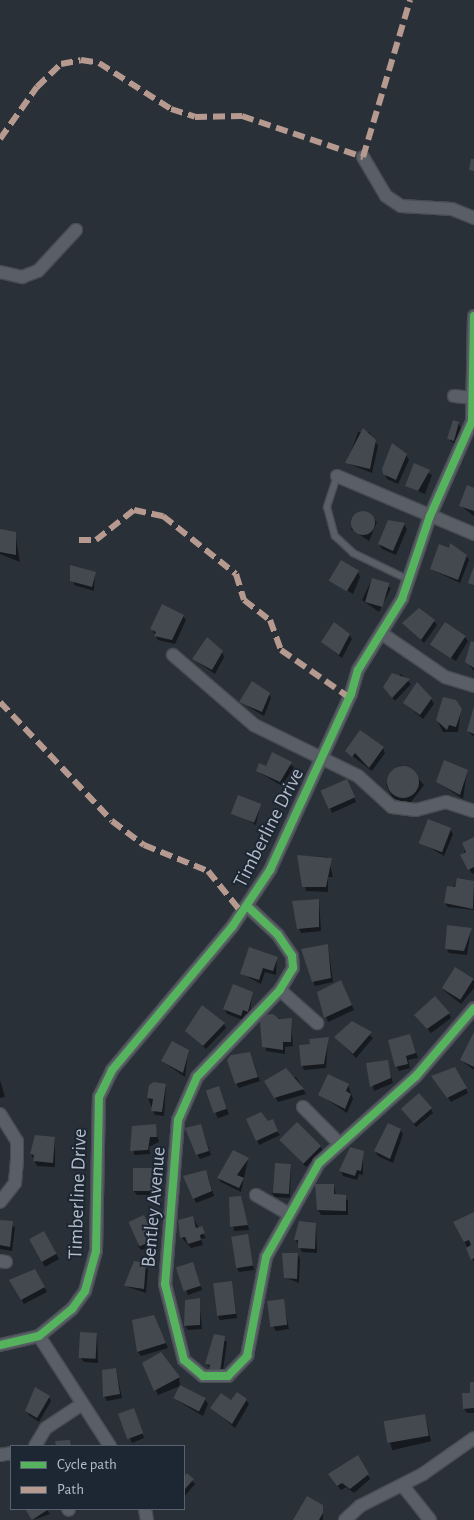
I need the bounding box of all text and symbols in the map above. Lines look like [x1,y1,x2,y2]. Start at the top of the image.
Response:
street label: Timberline Drive [229,764,309,892]
street label: Timberline Drive [64,1128,92,1260]
street label: Bentley Avenue [137,1146,171,1268]
legend [10,1445,185,1510]
text: Cycle path [57,1457,117,1472]
text: Path [57,1482,84,1497]

